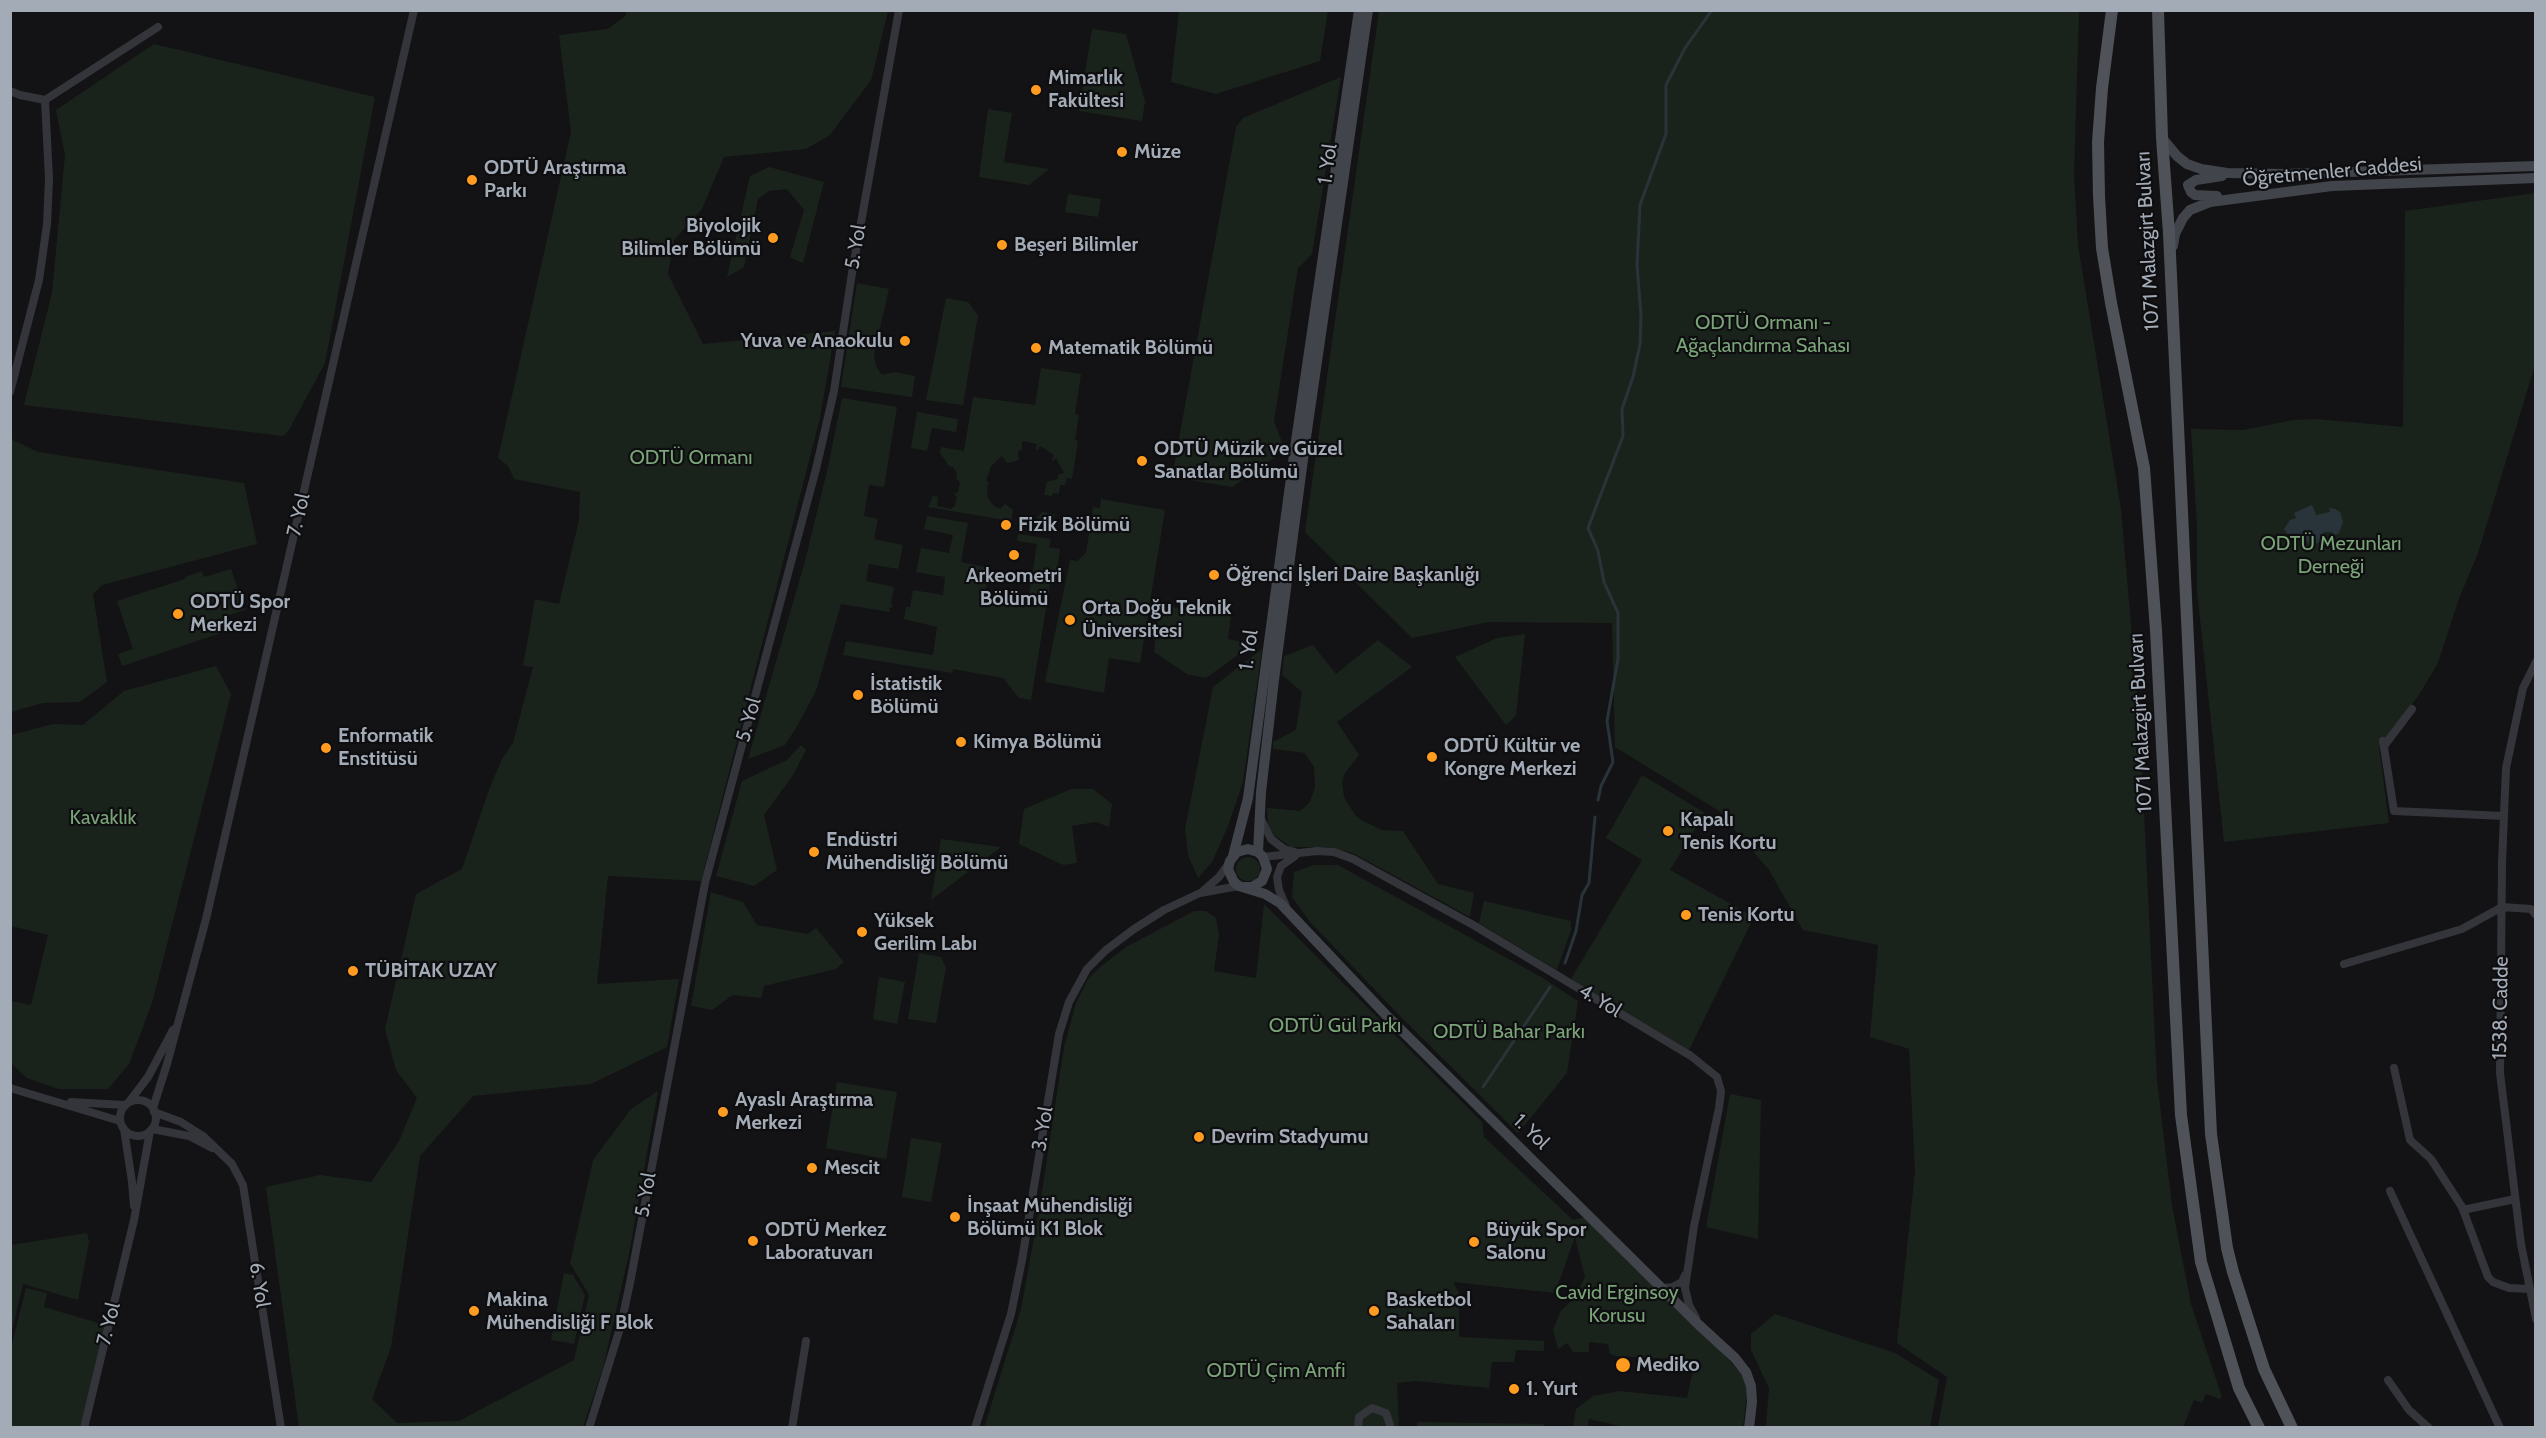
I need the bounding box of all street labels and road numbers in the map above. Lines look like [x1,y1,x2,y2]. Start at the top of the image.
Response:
street label: 1. Yol [1313,142,1343,186]
street label: 1071 Malazgirt Bulvarı [2131,151,2165,331]
street label: Öğretmenler Caddesi [2241,152,2423,192]
street label: 5. Yol [840,223,872,271]
street label: 7. Yol [282,491,316,539]
street label: 1. Yol [1234,628,1264,672]
street label: 1071 Malazgirt Bulvarı [2124,633,2158,813]
street label: 5. Yol [731,695,767,745]
street label: 1538. Cadde [2488,956,2514,1060]
street label: 4. Yol [1574,979,1626,1023]
street label: 3. Yol [1027,1105,1059,1153]
street label: 1. Yol [1508,1109,1554,1155]
street label: 5. Yol [630,1171,662,1219]
street label: 6. Yol [244,1261,274,1309]
street label: 7. Yol [92,1300,126,1348]

